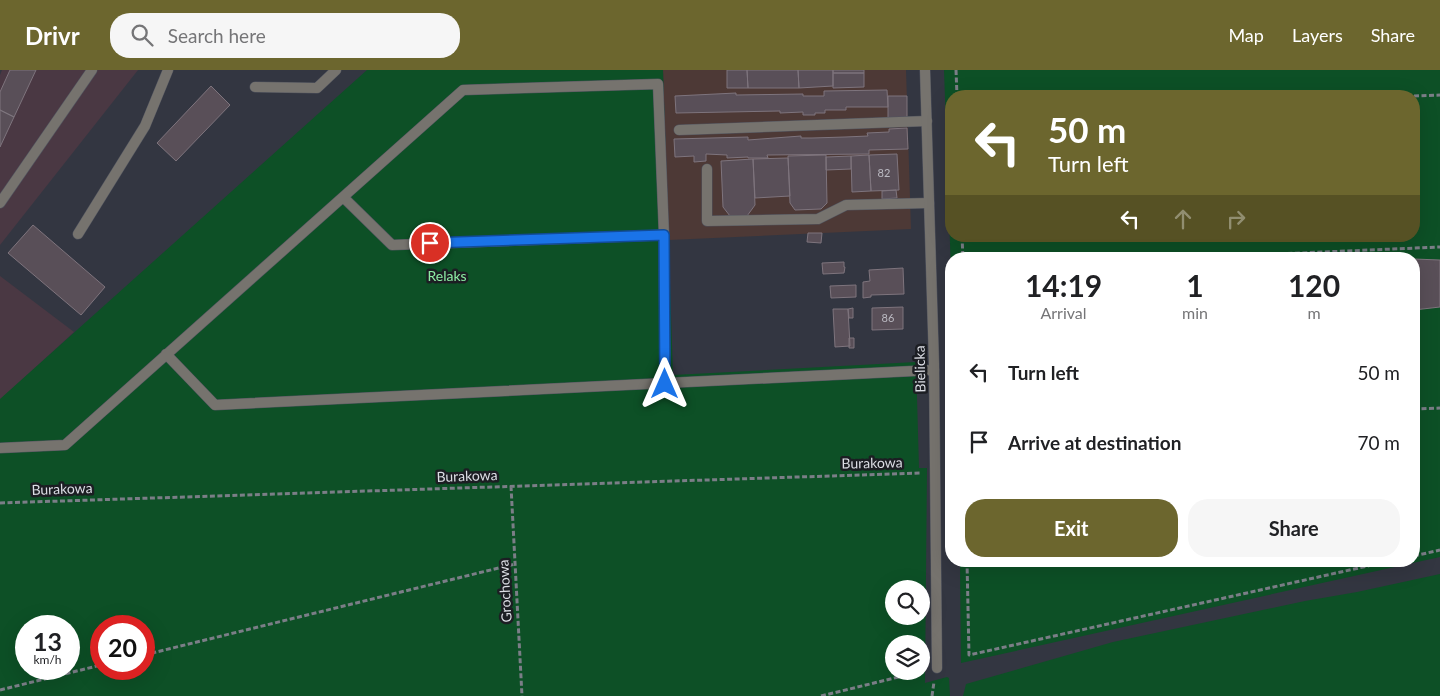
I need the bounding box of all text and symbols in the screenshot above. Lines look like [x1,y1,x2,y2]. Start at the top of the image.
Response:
search box [110,13,460,58]
text: Drivr [25,21,80,50]
icon: search [128,21,156,49]
text: Search here [168,24,266,47]
text: Map [1228,24,1264,46]
text: Layers [1292,24,1343,46]
text: Share [1371,24,1415,46]
text: 50 m [1048,108,1126,150]
icon: left [965,110,1030,175]
text: Turn left [1048,150,1129,177]
house number: 82 [878,166,890,179]
icon: left [1116,205,1144,233]
icon: ahead [1169,205,1197,233]
icon: right [1222,205,1250,233]
pin [409,222,451,264]
icon: arrive [416,229,444,257]
park label: Relaks [427,267,467,284]
text: 14:19 [1025,267,1102,303]
text: 1 [1186,267,1204,303]
text: 120 [1288,267,1340,303]
text: Arrival [1040,303,1087,322]
text: min [1182,303,1208,322]
text: m [1307,303,1321,322]
house number: 86 [882,311,894,324]
street label: Bielicka [911,345,928,393]
position arrow [638,357,690,409]
icon: left [965,358,993,386]
text: Turn left [1008,361,1079,384]
text: 50 m [1357,361,1400,384]
icon: arrive [965,428,993,456]
text: Arrive at destination [1008,431,1181,454]
text: 70 m [1357,431,1400,454]
street label: Burakowa [841,453,903,472]
street label: Burakowa [436,466,498,485]
street label: Burakowa [31,479,93,498]
button: Exit [965,499,1178,557]
button: Share [1188,499,1400,557]
street label: Grochowa [494,559,515,623]
map controls [885,580,930,680]
button: search [885,580,930,625]
speed limit sign: 20 [90,615,155,680]
text: 13 [33,626,62,656]
button: layers [885,635,930,680]
text: km/h [33,652,62,667]

